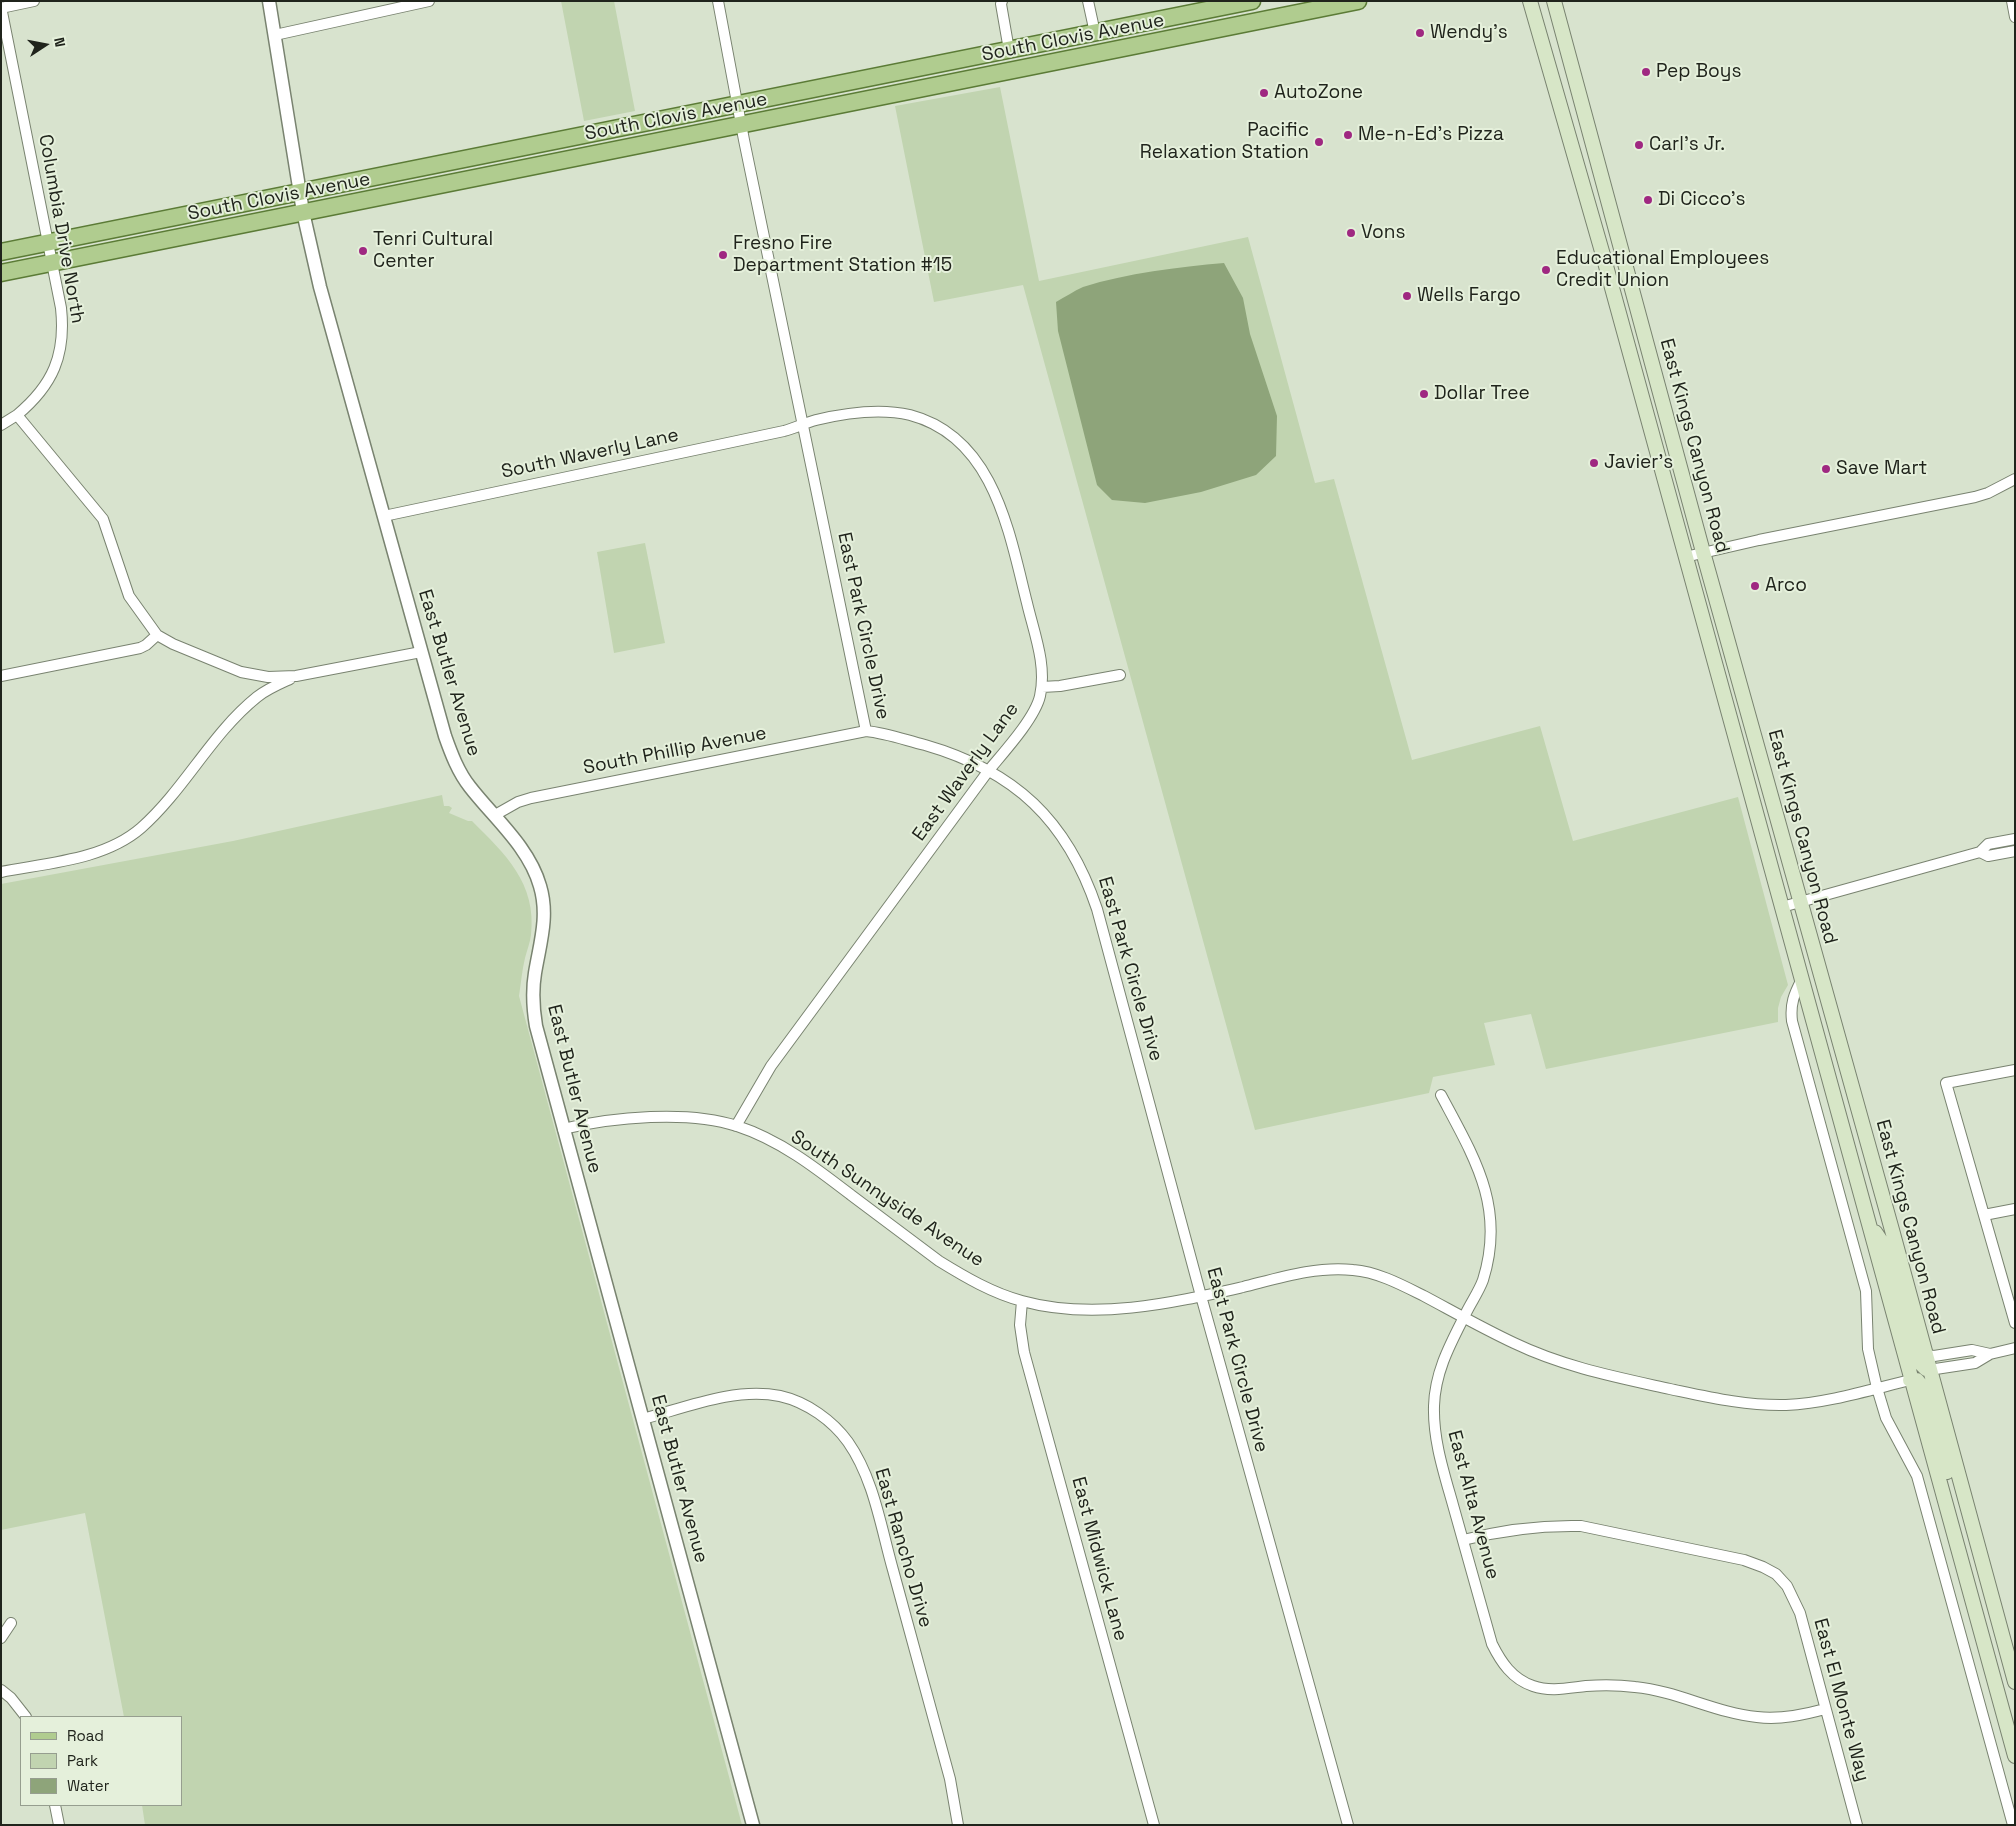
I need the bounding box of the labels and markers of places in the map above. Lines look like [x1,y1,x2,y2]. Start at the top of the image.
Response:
place label: Wendy's [1430,22,1508,44]
marker: Wendy's [1414,27,1426,39]
place label: Pep Boys [1656,61,1741,83]
marker: Pep Boys [1640,66,1652,78]
place label: AutoZone [1274,82,1363,104]
marker: AutoZone [1258,87,1270,99]
place label: Pacific Relaxation Station [1140,120,1309,164]
place label: Me-n-Ed's Pizza [1358,124,1504,146]
marker: Me-n-Ed's Pizza [1342,129,1354,141]
place label: Carl's Jr. [1649,134,1725,156]
marker: Pacific Relaxation Station [1313,136,1325,148]
marker: Carl's Jr. [1633,139,1645,151]
place label: Di Cicco's [1658,189,1746,211]
marker: Di Cicco's [1642,194,1654,206]
place label: Vons [1361,222,1405,244]
marker: Vons [1345,227,1357,239]
place label: Tenri Cultural Center [373,229,493,273]
place label: Fresno Fire Department Station #15 [733,233,952,277]
marker: Tenri Cultural Center [357,245,369,257]
place label: Educational Employees Credit Union [1556,248,1769,292]
marker: Fresno Fire Department Station #15 [717,249,729,261]
marker: Educational Employees Credit Union [1540,264,1552,276]
place label: Wells Fargo [1417,285,1521,307]
marker: Wells Fargo [1401,290,1413,302]
place label: Dollar Tree [1434,383,1530,405]
marker: Dollar Tree [1418,388,1430,400]
place label: Javier's [1604,452,1673,474]
marker: Javier's [1588,457,1600,469]
place label: Save Mart [1836,458,1927,480]
marker: Save Mart [1820,463,1832,475]
place label: Arco [1765,575,1807,597]
marker: Arco [1749,580,1761,592]

